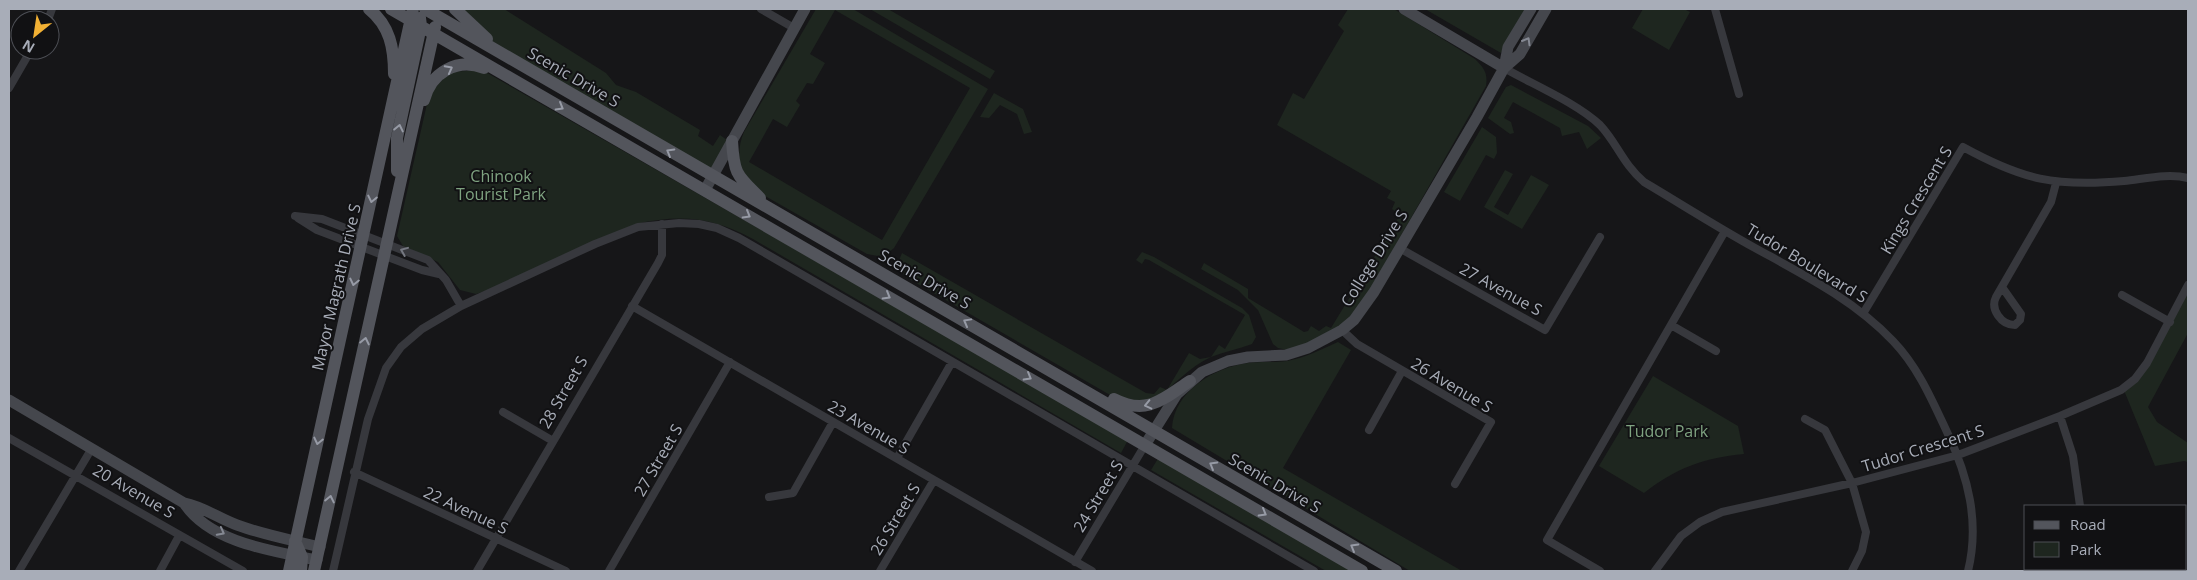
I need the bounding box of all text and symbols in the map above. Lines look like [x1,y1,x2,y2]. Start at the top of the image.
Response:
north arrow [10,10,60,60]
text: N [19,36,38,58]
one-way arrow [1521,37,1531,46]
street label: Scenic Drive S [524,42,624,112]
one-way arrow [443,65,452,75]
one-way arrow [555,101,564,111]
one-way arrow [393,123,404,132]
street label: Kings Crescent S [1875,142,1957,258]
one-way arrow [666,149,675,159]
park label: Chinook Tourist Park [456,165,546,205]
one-way arrow [367,194,378,203]
street label: Mayor Magrath Drive S [306,201,366,373]
street label: College Drive S [1335,205,1413,311]
one-way arrow [741,208,750,218]
street label: Tudor Boulevard S [1742,218,1872,308]
street label: Scenic Drive S [875,244,975,314]
one-way arrow [400,247,409,257]
street label: 27 Avenue S [1456,257,1546,321]
one-way arrow [349,278,360,287]
one-way arrow [882,290,891,300]
one-way arrow [963,318,972,328]
one-way arrow [360,336,370,345]
street label: 28 Street S [533,352,593,432]
street label: 26 Avenue S [1407,352,1497,418]
one-way arrow [1023,371,1032,381]
street label: 23 Avenue S [824,395,914,459]
one-way arrow [1144,399,1152,410]
street label: Tudor Crescent S [1859,419,1987,477]
street label: 27 Street S [628,420,688,500]
park label: Tudor Park [1626,420,1709,442]
one-way arrow [313,436,324,445]
street label: Scenic Drive S [1225,448,1325,518]
street label: 24 Street S [1068,456,1128,536]
street label: 20 Avenue S [89,459,179,523]
one-way arrow [1210,462,1219,472]
street label: 26 Street S [865,479,925,559]
street label: 22 Avenue S [420,481,512,539]
one-way arrow [324,495,335,504]
legend [2024,505,2187,570]
one-way arrow [1257,507,1266,517]
text: Road [2070,514,2106,534]
one-way arrow [215,526,224,536]
text: Park [2070,539,2101,559]
one-way arrow [1350,543,1359,553]

